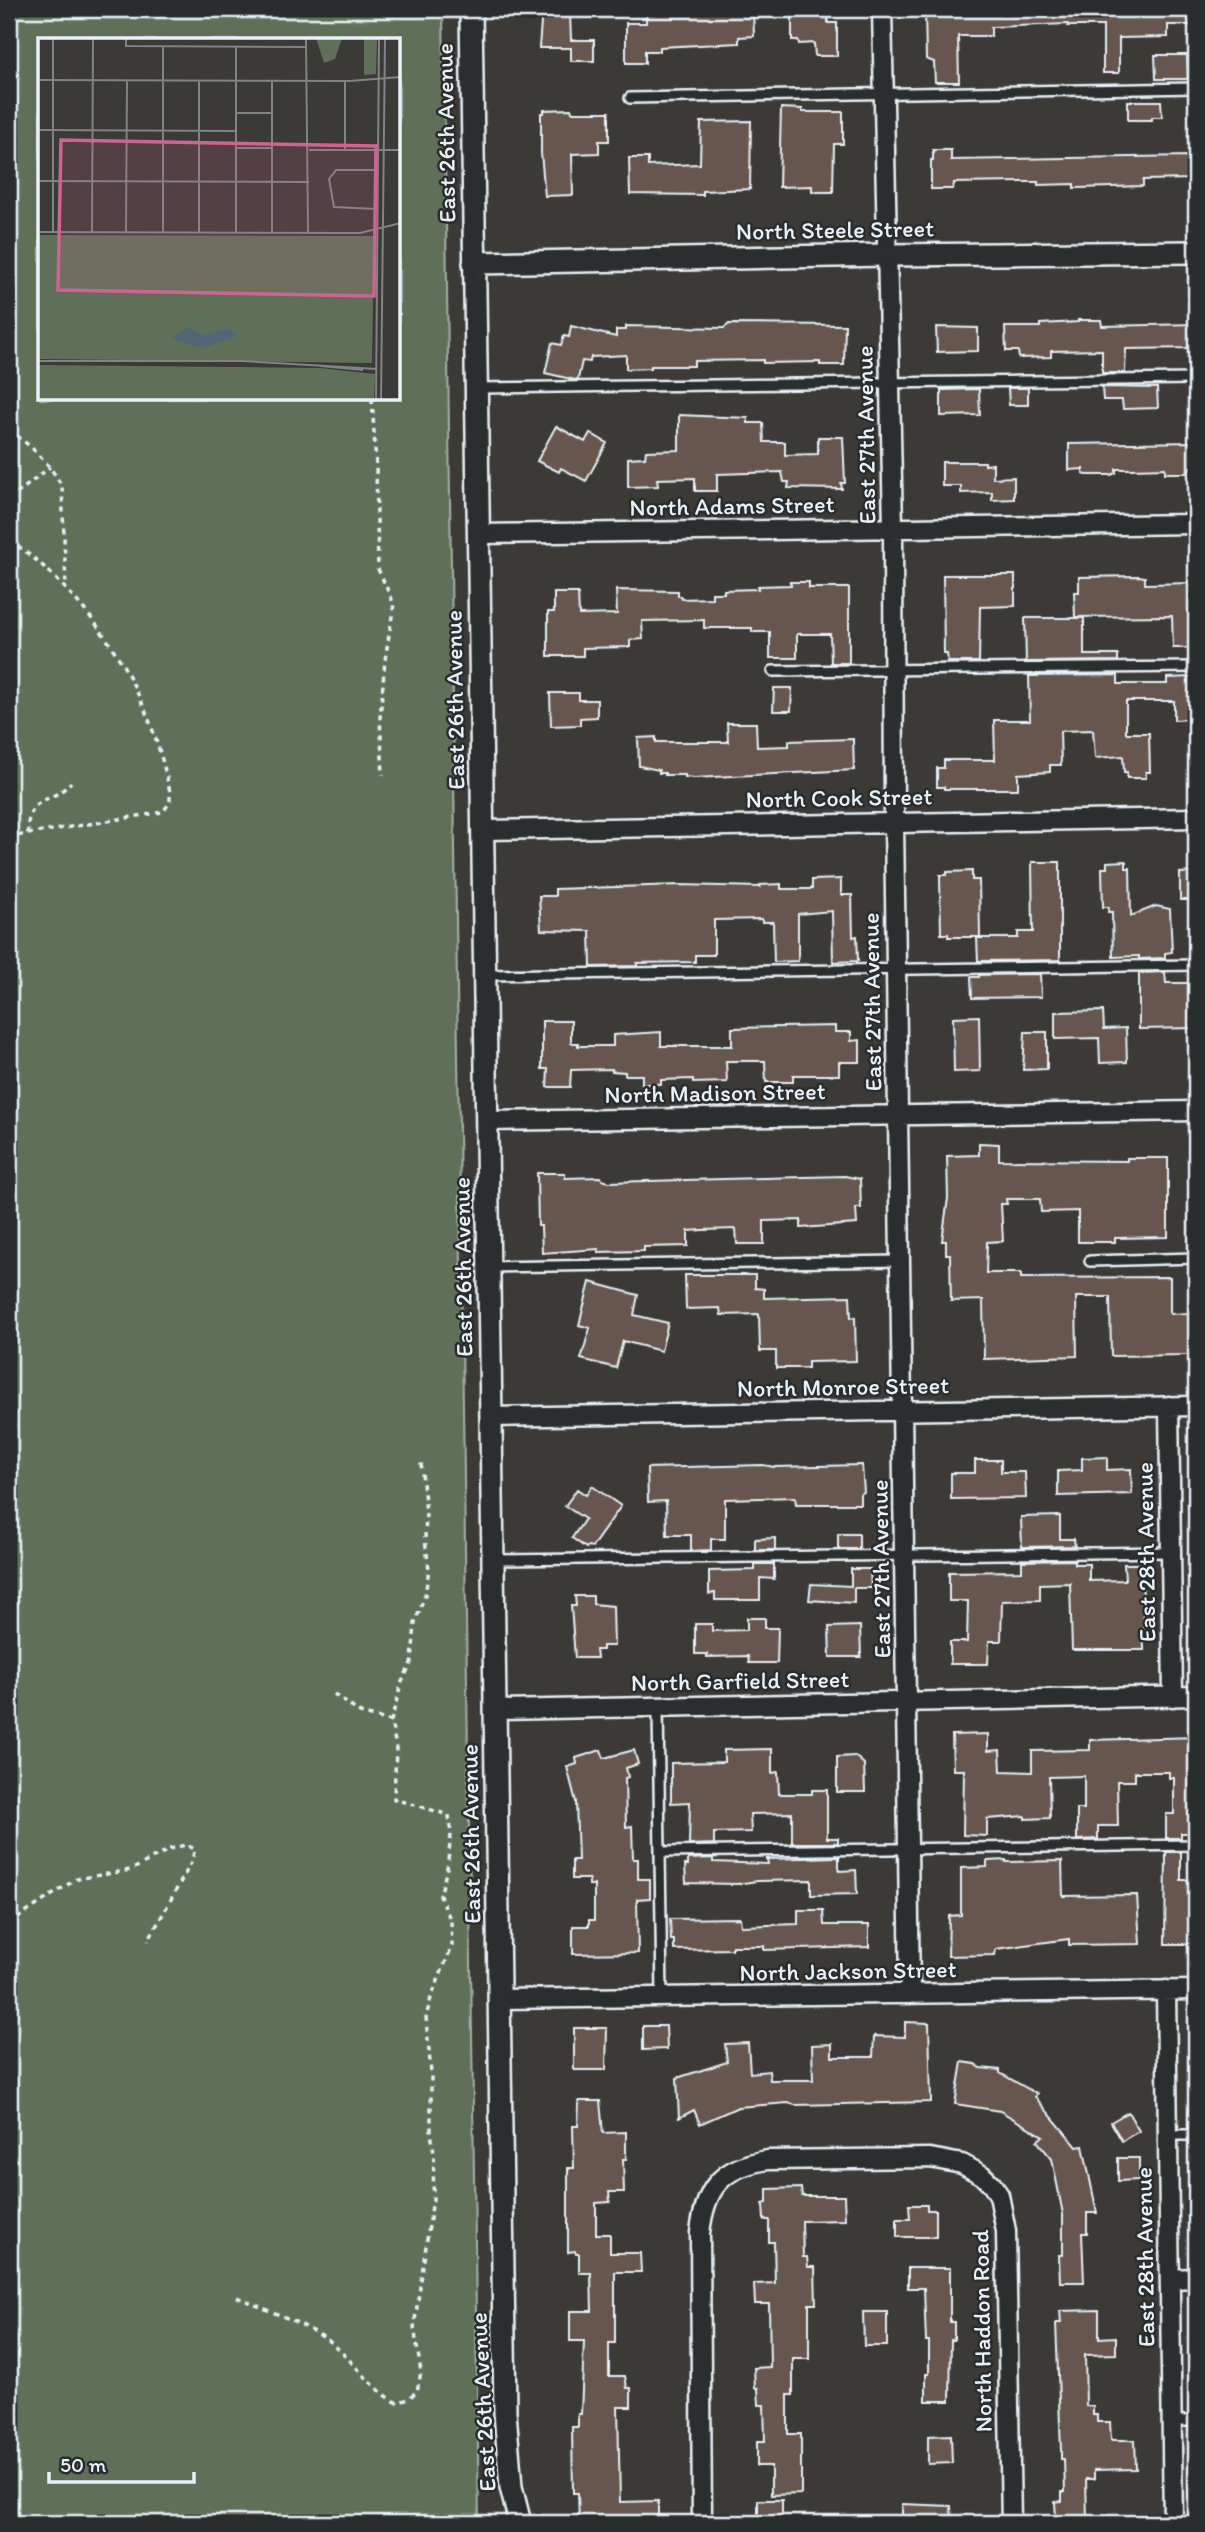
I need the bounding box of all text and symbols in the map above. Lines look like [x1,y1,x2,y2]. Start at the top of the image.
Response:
inset map [38,38,401,401]
street label: East 26th Avenue [429,43,462,223]
street label: North Steele Street [736,213,934,246]
street label: East 27th Avenue [849,345,882,525]
street label: North Adams Street [629,489,835,522]
street label: East 26th Avenue [438,610,471,790]
street label: North Cook Street [745,781,933,814]
street label: East 27th Avenue [855,912,888,1092]
street label: North Madison Street [604,1076,826,1109]
street label: East 26th Avenue [446,1177,479,1357]
street label: North Monroe Street [737,1370,949,1403]
street label: East 28th Avenue [1129,1462,1162,1642]
street label: East 27th Avenue [864,1479,897,1659]
street label: North Garfield Street [630,1664,850,1697]
street label: East 26th Avenue [454,1744,487,1924]
street label: North Jackson Street [739,1954,957,1987]
street label: East 28th Avenue [1128,2167,1161,2347]
street label: North Haddon Road [965,2229,998,2433]
street label: East 26th Avenue [463,2312,502,2492]
scale bar [49,2441,194,2485]
text: 50 m [60,2452,107,2477]

